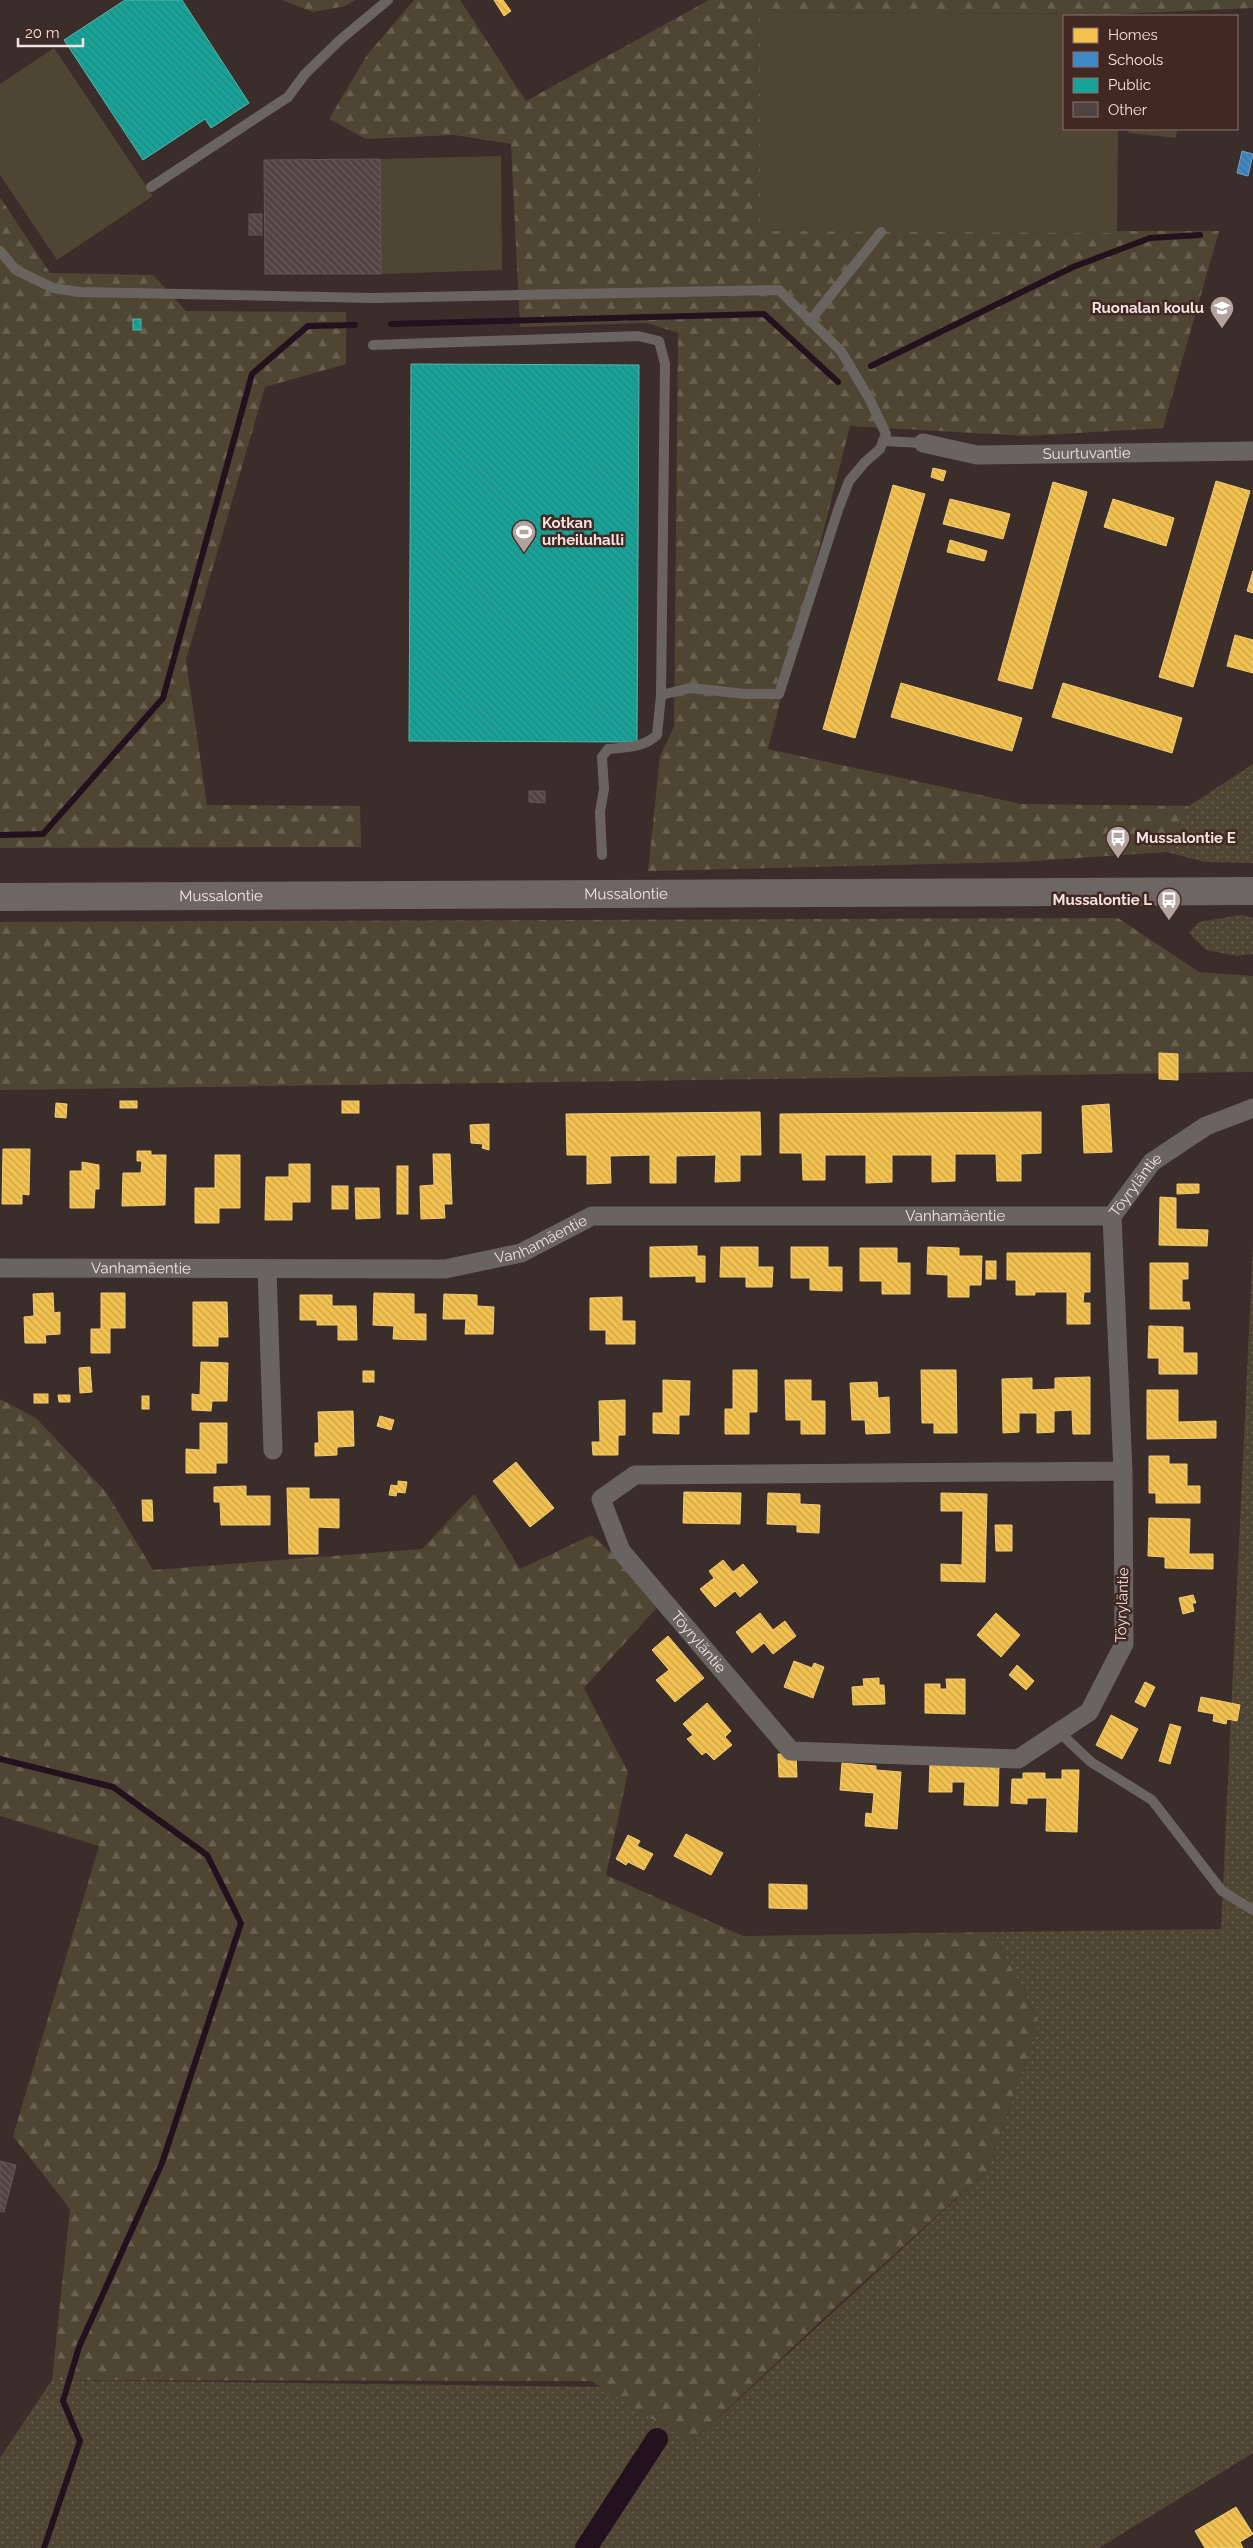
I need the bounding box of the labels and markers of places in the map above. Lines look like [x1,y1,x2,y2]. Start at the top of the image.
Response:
school or university icon: Ruonalan koulu [1209,295,1235,329]
place label: Ruonalan koulu [1092,299,1204,317]
place label: Kotkan urheiluhalli [542,514,624,549]
sports icon: Kotkan urheiluhalli [511,519,537,553]
bus stop icon: Mussalontie E [1105,825,1131,859]
place label: Mussalontie E [1136,829,1236,847]
bus stop icon: Mussalontie L [1156,887,1182,921]
place label: Mussalontie L [1053,891,1152,909]

